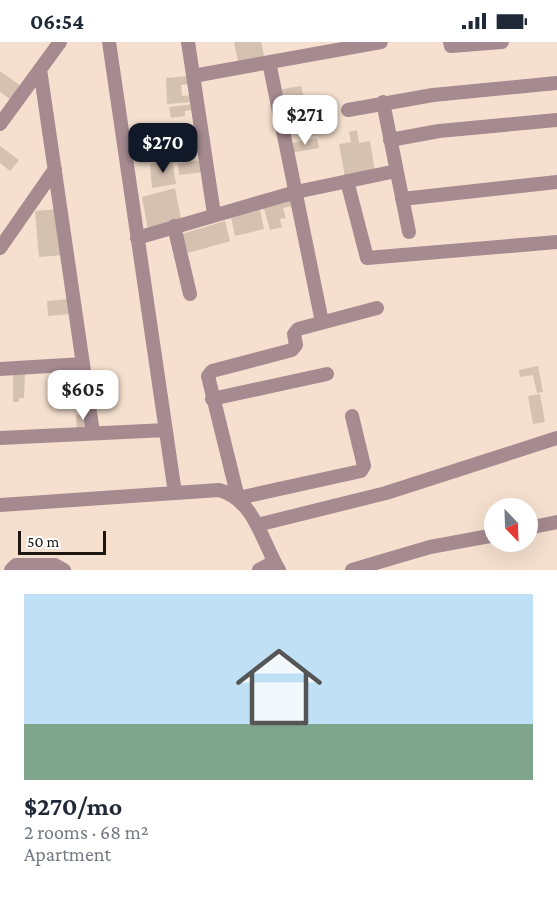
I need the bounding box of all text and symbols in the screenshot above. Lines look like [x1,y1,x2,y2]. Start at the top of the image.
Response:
text: 06:54 [30,9,84,34]
pin: $271 [269,95,341,146]
text: $271 [287,103,323,125]
pin: $270 [127,123,199,174]
text: $270 [142,131,184,153]
pin: $605 [47,370,119,421]
text: $605 [62,378,104,400]
north arrow [484,498,538,552]
map controls [484,498,538,552]
scale bar [18,528,106,556]
text: 50 m [27,533,59,550]
icon: home [225,633,333,741]
text: $270/mo [24,792,122,821]
text: 2 rooms · 68 m² [24,821,149,843]
text: Apartment [24,843,111,865]

